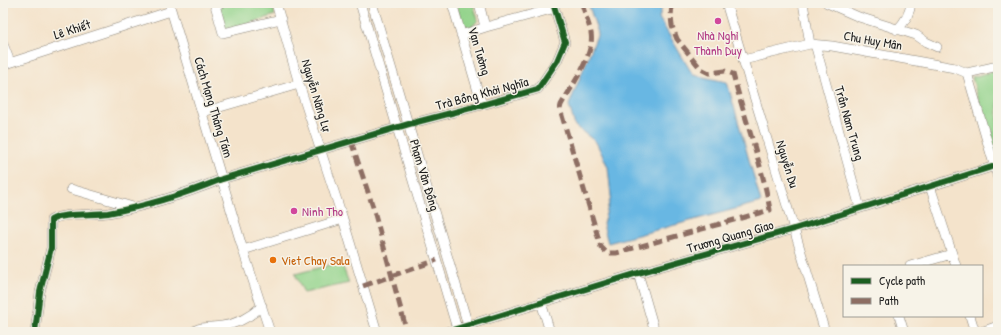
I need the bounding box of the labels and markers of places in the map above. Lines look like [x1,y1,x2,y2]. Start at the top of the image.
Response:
marker: Nhà Nghỉ Thành Duy [713,16,723,26]
place label: Nhà Nghỉ Thành Duy [694,26,742,59]
place label: Ninh Tho [302,202,343,220]
marker: Ninh Tho [289,206,299,216]
place label: Viet Chay Sala [281,251,350,269]
marker: Viet Chay Sala [268,255,278,265]

